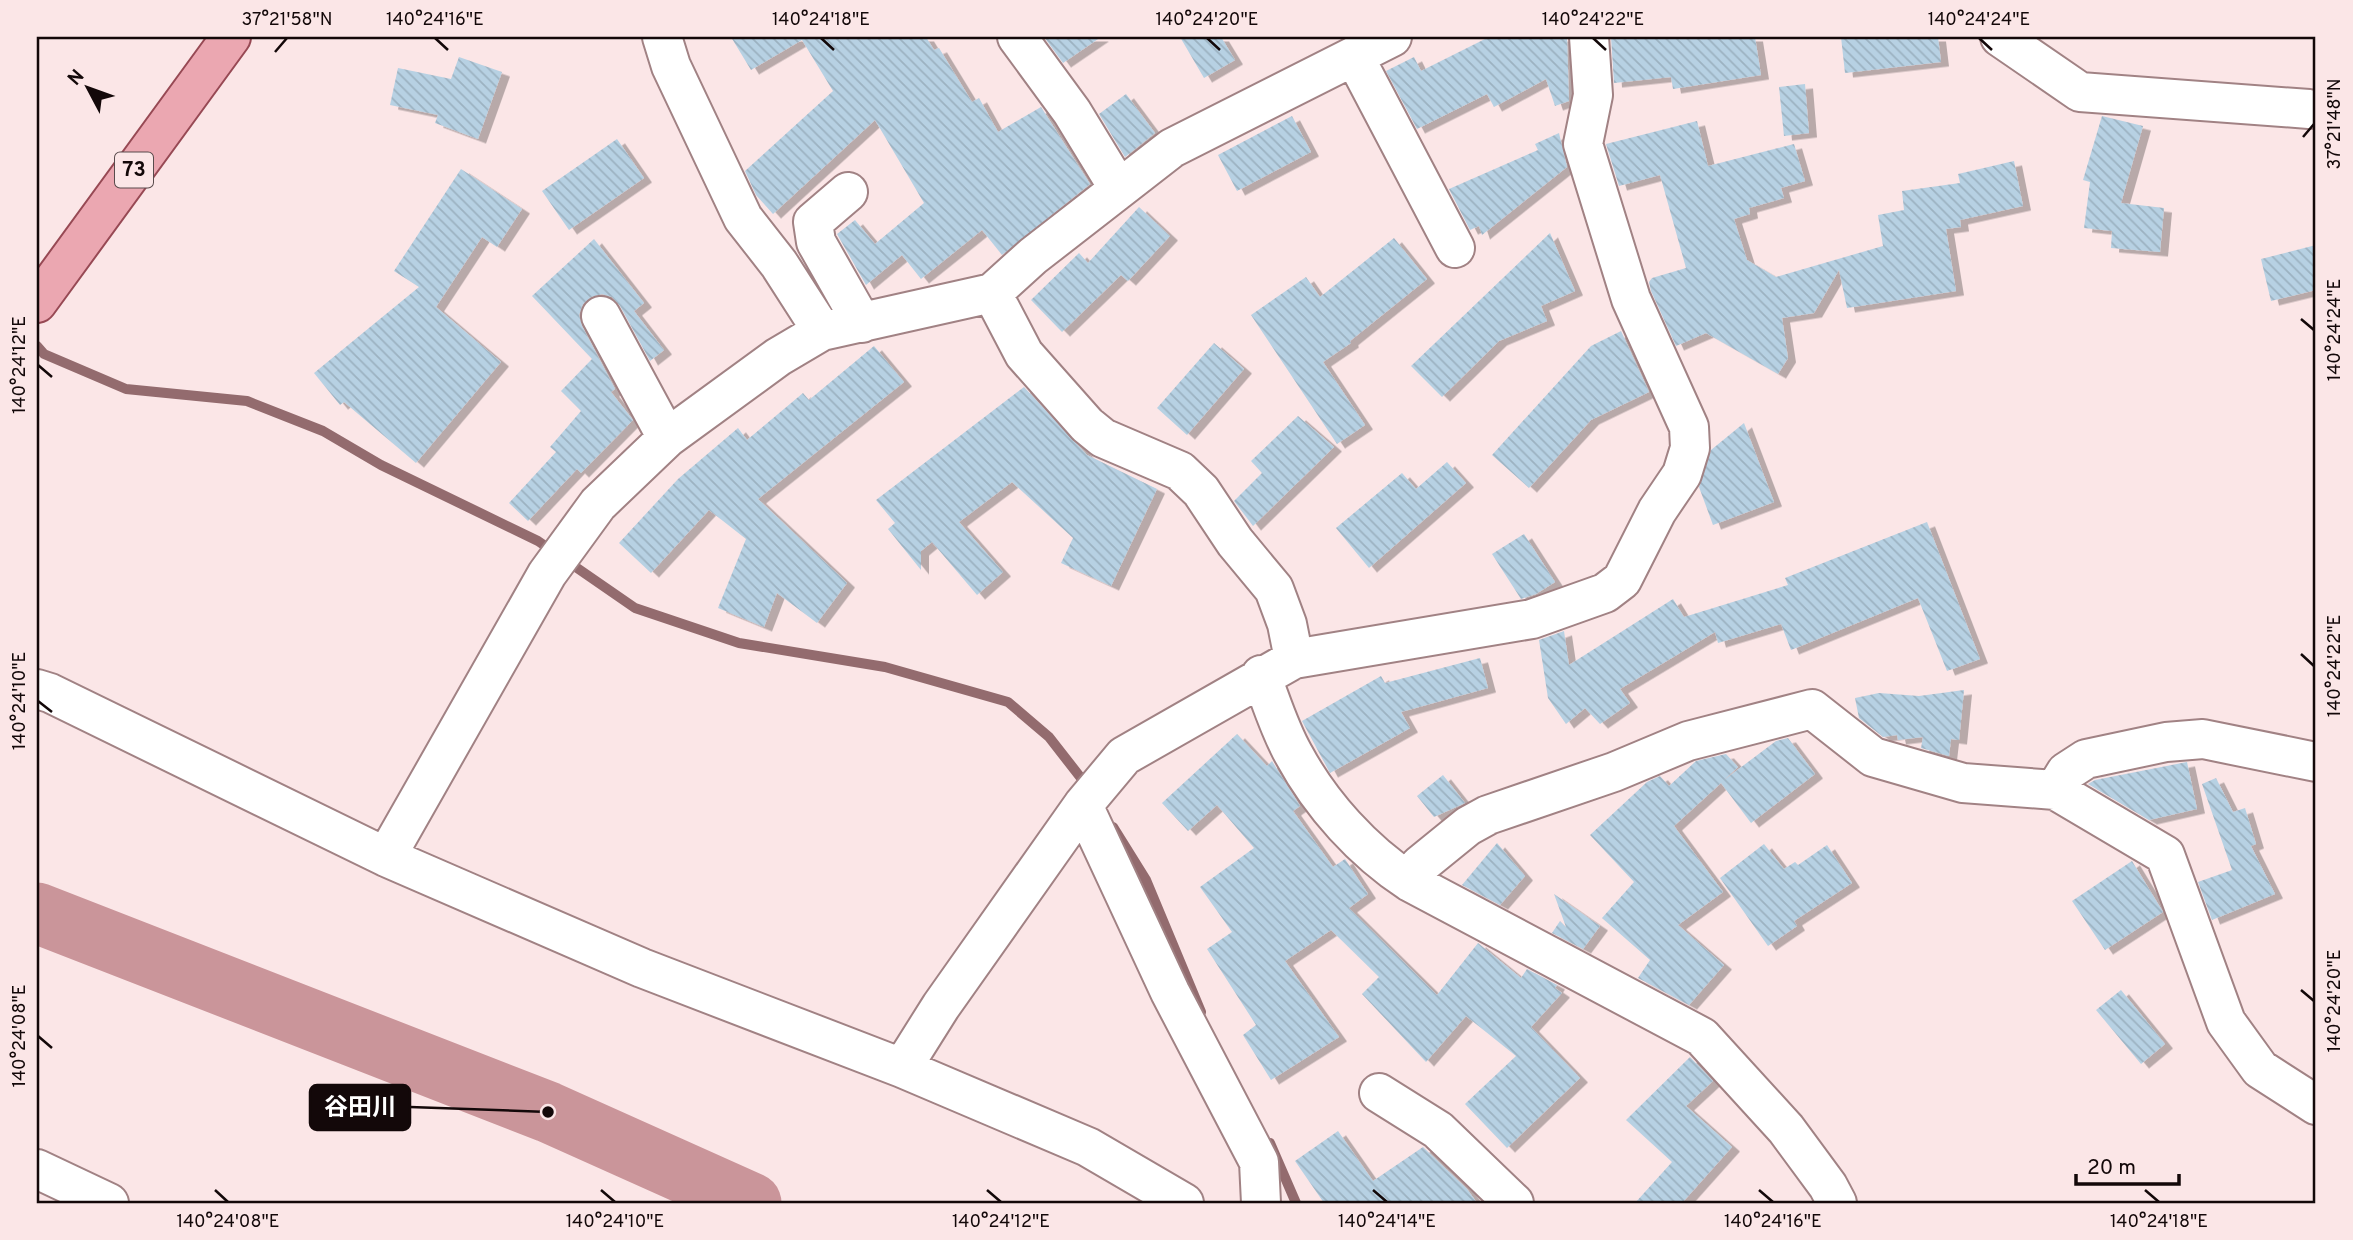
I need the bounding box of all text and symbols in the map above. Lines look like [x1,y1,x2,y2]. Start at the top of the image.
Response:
text: 37°21'58"N [241,9,333,32]
text: 140°24'16"E [386,9,484,32]
text: 140°24'18"E [772,9,870,32]
text: 140°24'20"E [1156,9,1258,32]
text: 140°24'22"E [1542,9,1644,32]
text: 140°24'24"E [1928,9,2030,32]
north arrow [52,52,122,122]
text: N [63,65,90,91]
text: 37°21'48"N [2324,78,2347,170]
road number: 73 [115,152,153,188]
text: 140°24'24"E [2324,279,2347,381]
text: 140°24'12"E [9,316,32,414]
text: 140°24'22"E [2324,615,2347,717]
text: 140°24'10"E [9,652,32,750]
text: 140°24'20"E [2324,950,2347,1052]
text: 140°24'08"E [9,985,32,1087]
callout: 谷田川 [310,1085,410,1130]
text: 谷田川 [324,1094,396,1124]
scale bar [2076,1142,2180,1186]
text: 20 m [2087,1155,2136,1182]
text: 140°24'08"E [177,1211,279,1234]
text: 140°24'10"E [566,1211,664,1234]
text: 140°24'12"E [952,1211,1050,1234]
text: 140°24'14"E [1338,1211,1436,1234]
text: 140°24'16"E [1724,1211,1822,1234]
text: 140°24'18"E [2110,1211,2208,1234]

